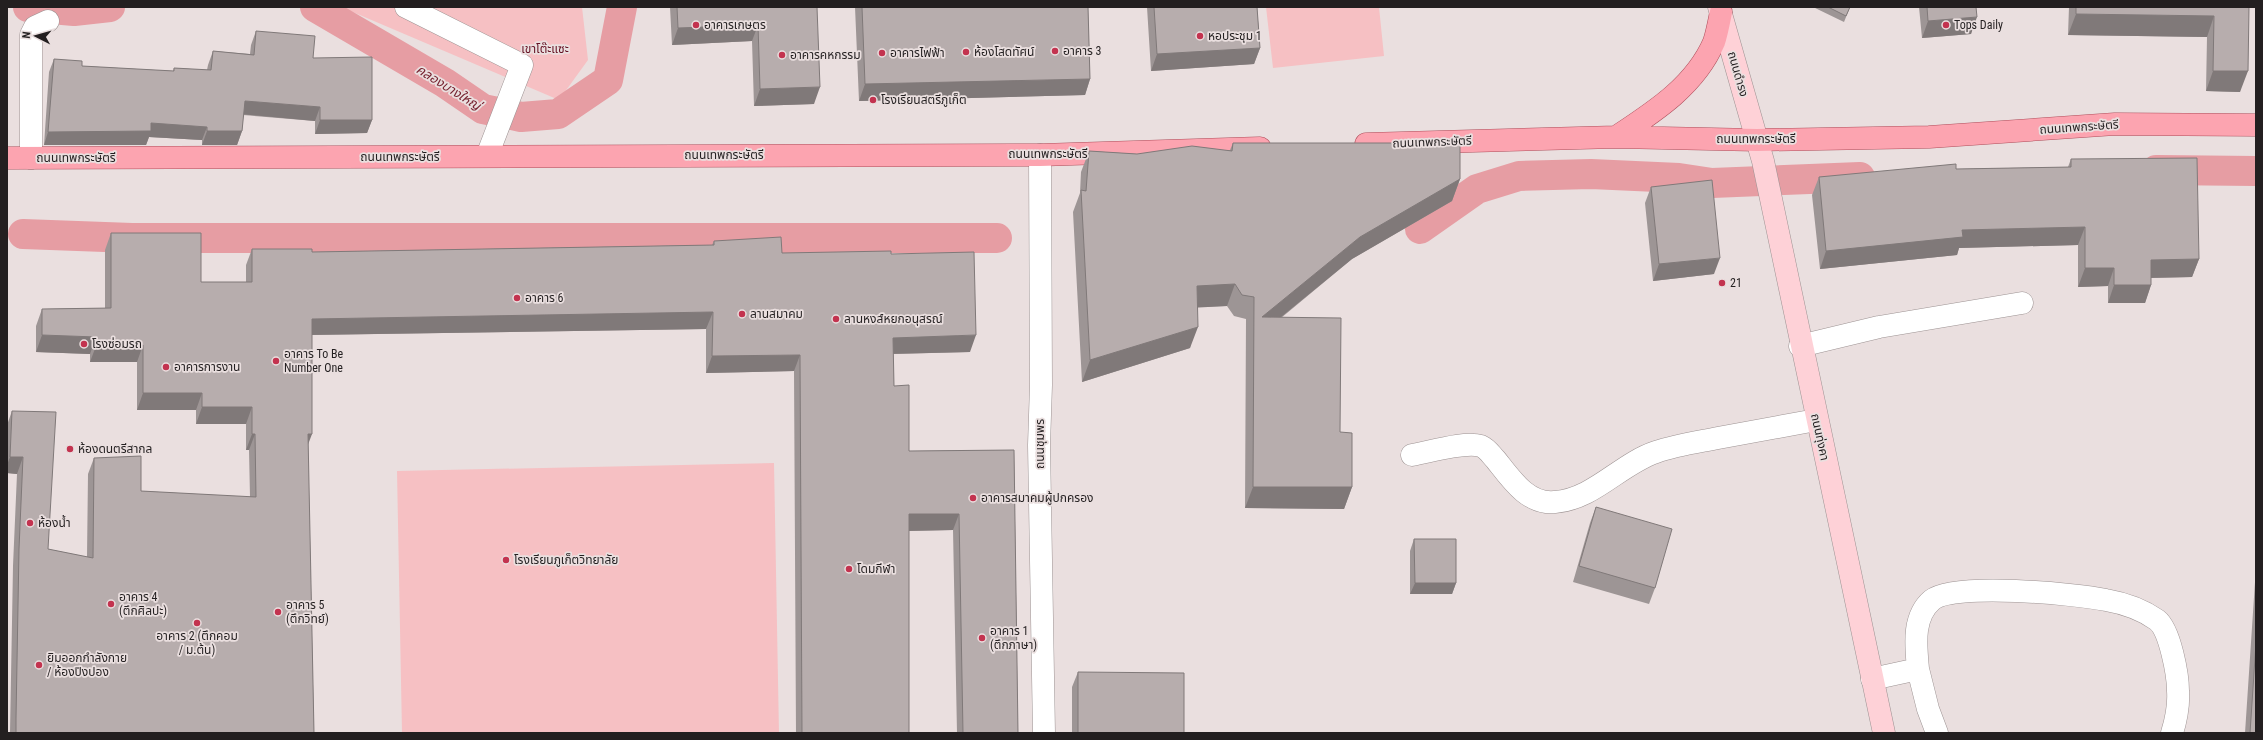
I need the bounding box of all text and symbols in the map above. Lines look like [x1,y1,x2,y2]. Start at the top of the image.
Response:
north arrow [16,16,56,56]
place label: อาคารเกษตร [704,18,766,32]
place label: Tops Daily [1954,18,2003,32]
marker: อาคารเกษตร [691,20,701,30]
marker: Tops Daily [1941,20,1951,30]
place label: หอประชุม 1 [1208,29,1262,43]
text: N [20,31,33,39]
marker: หอประชุม 1 [1195,31,1205,41]
park label: เขาโต๊ะแซะ [521,42,569,56]
place label: อาคาร 3 [1063,44,1102,58]
place label: ห้องโสดทัศน์ [974,45,1034,59]
place label: อาคารไฟฟ้า [890,46,945,60]
marker: อาคาร 3 [1050,46,1060,56]
marker: ห้องโสดทัศน์ [961,47,971,57]
place label: อาคารคหกรรม [790,48,861,62]
marker: อาคารไฟฟ้า [877,48,887,58]
marker: อาคารคหกรรม [777,50,787,60]
street label: ถนนดำรง [1725,50,1751,98]
water label: คลองบางใหญ่ [414,62,485,114]
place label: โรงเรียนสตรีภูเก็ต [881,93,967,107]
marker: โรงเรียนสตรีภูเก็ต [868,95,878,105]
street label: ถนนเทพกระษัตรี [2039,117,2119,137]
street label: ถนนเทพกระษัตรี [1716,132,1796,146]
street label: ถนนเทพกระษัตรี [1392,134,1472,150]
street label: ถนนเทพกระษัตรี [1008,147,1088,161]
street label: ถนนเทพกระษัตรี [684,148,764,162]
street label: ถนนเทพกระษัตรี [360,150,440,164]
street label: ถนนเทพกระษัตรี [36,151,116,165]
place label: 21 [1730,276,1742,290]
marker: 21 [1717,278,1727,288]
place label: อาคาร 6 [525,291,564,305]
marker: อาคาร 6 [512,293,522,303]
place label: ลานสมาคม [750,307,803,321]
marker: ลานสมาคม [737,309,747,319]
place label: ลานหงส์หยกอนุสรณ์ [844,312,943,326]
marker: ลานหงส์หยกอนุสรณ์ [831,314,841,324]
place label: โรงซ่อมรถ [92,337,142,351]
marker: โรงซ่อมรถ [79,339,89,349]
place label: อาคาร To Be Number One [284,347,344,375]
marker: อาคาร To Be Number One [271,356,281,366]
place label: อาคารการงาน [174,360,240,374]
marker: อาคารการงาน [161,362,171,372]
street label: ถนนทุ่งคา [1808,412,1832,462]
street label: ถนนชุมพร [1033,419,1047,469]
place label: ห้องดนตรีสากล [78,442,152,456]
marker: ห้องดนตรีสากล [65,444,75,454]
place label: อาคารสมาคมผู้ปกครอง [981,491,1094,505]
marker: อาคารสมาคมผู้ปกครอง [968,493,978,503]
place label: ห้องน้ำ [38,514,71,530]
marker: ห้องน้ำ [25,518,35,528]
place label: โรงเรียนภูเก็ตวิทยาลัย [514,553,618,567]
marker: โรงเรียนภูเก็ตวิทยาลัย [501,555,511,565]
place label: โดมกีฬา [857,562,895,576]
marker: โดมกีฬา [844,564,854,574]
place label: อาคาร 4 (ตึกศิลปะ) [119,590,167,618]
place label: อาคาร 5 (ตึกวิทย์) [286,598,329,626]
marker: อาคาร 4 (ตึกศิลปะ) [106,599,116,609]
marker: อาคาร 5 (ตึกวิทย์) [273,607,283,617]
marker: อาคาร 2 (ตึกคอม / ม.ต้น) [192,618,202,628]
place label: อาคาร 1 (ตึกภาษา) [990,624,1037,652]
place label: อาคาร 2 (ตึกคอม / ม.ต้น) [156,629,238,657]
marker: อาคาร 1 (ตึกภาษา) [977,633,987,643]
place label: ยิมออกกำลังกาย / ห้องปิงปอง [47,651,127,679]
marker: ยิมออกกำลังกาย / ห้องปิงปอง [34,660,44,670]

